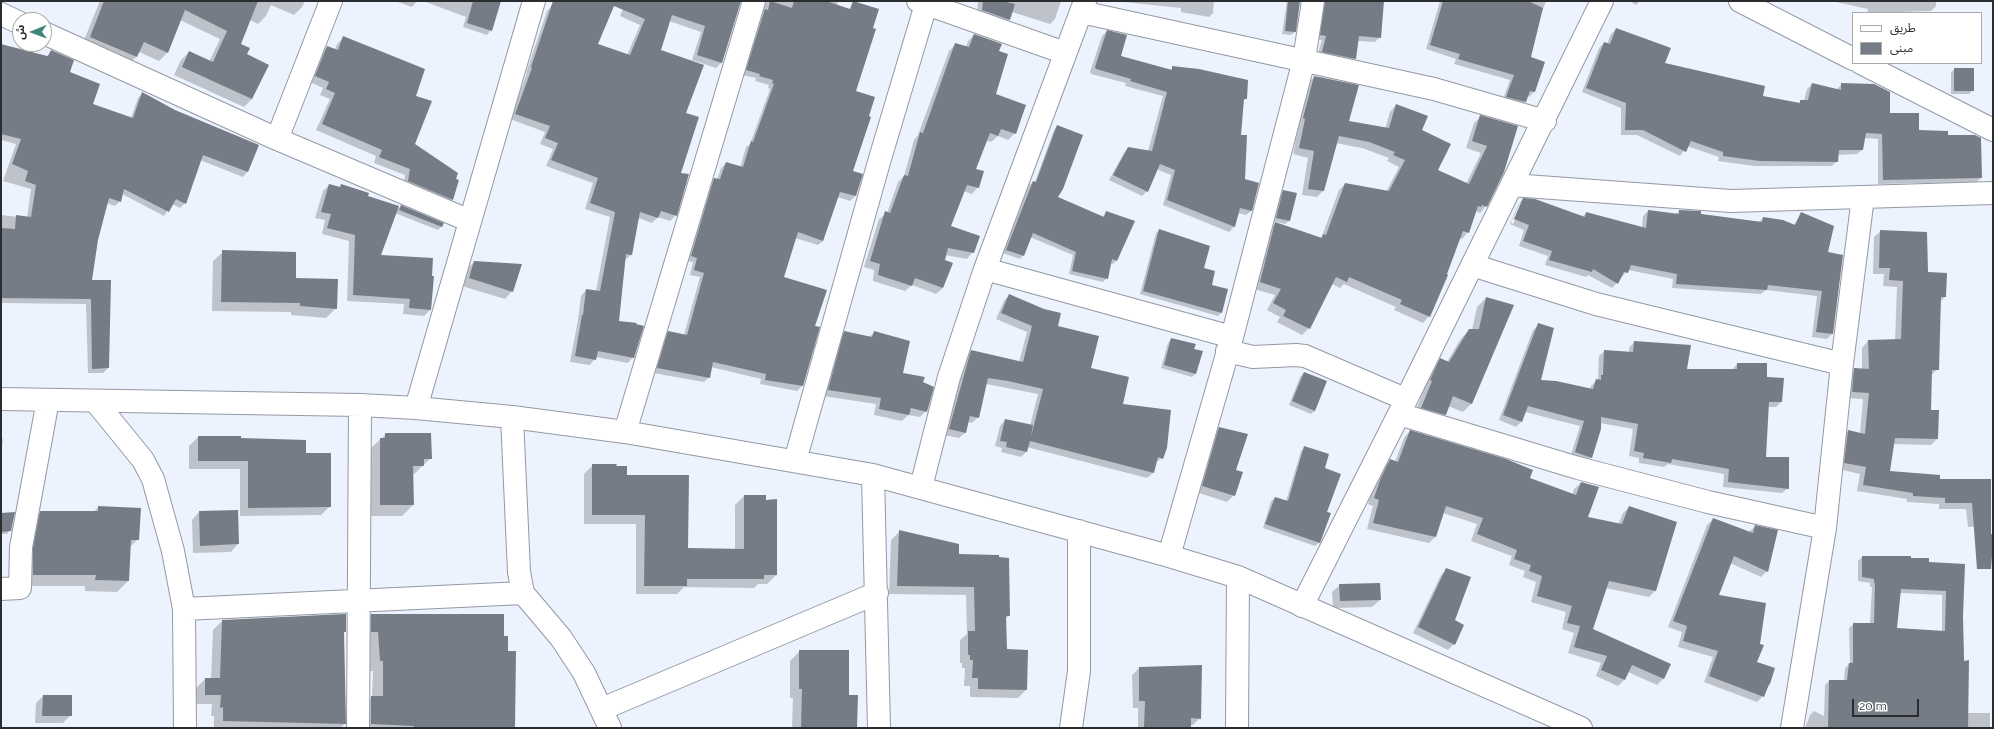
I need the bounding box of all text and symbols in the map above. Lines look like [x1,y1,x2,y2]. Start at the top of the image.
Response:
north arrow [12,12,52,52]
legend [1852,12,1982,64]
text: طريق [1890,21,1916,35]
text: ش [14,25,27,40]
text: مبنى [1890,41,1913,55]
scale bar [1854,691,1921,717]
text: 20 m [1859,699,1887,713]

